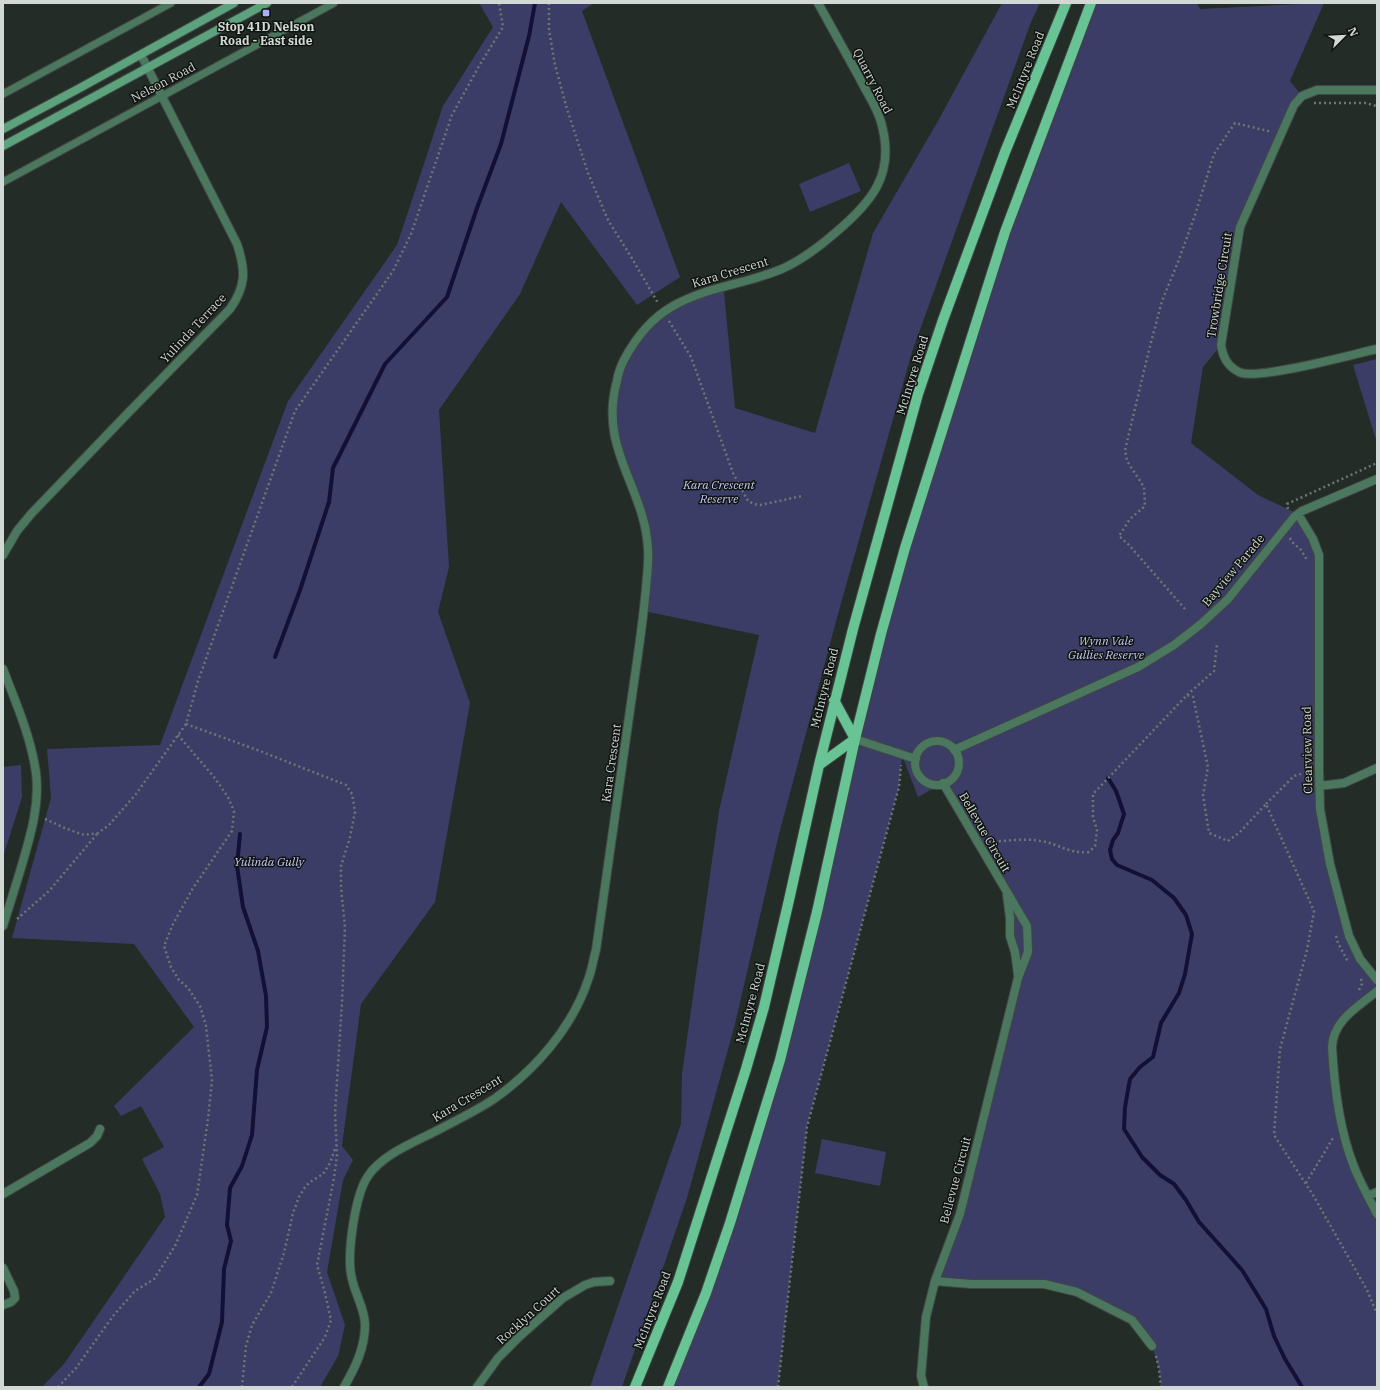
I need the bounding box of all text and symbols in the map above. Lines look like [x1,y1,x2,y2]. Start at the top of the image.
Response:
marker: Stop 41D Nelson Road - East side [261,8,271,18]
north arrow [1324,16,1364,56]
place label: Stop 41D Nelson Road - East side [218,19,314,48]
text: N [1345,25,1361,39]
street label: McIntyre Road [1003,29,1047,111]
street label: Quarry Road [850,46,896,116]
street label: Nelson Road [128,59,198,105]
street label: Trowbridge Circuit [1203,231,1235,339]
street label: Kara Crescent [690,253,770,291]
street label: Yulinda Terrace [157,290,229,366]
street label: McIntyre Road [893,333,931,417]
park label: Kara Crescent Reserve [682,477,755,506]
street label: Bayview Parade [1199,531,1267,609]
park label: Wynn Vale Gullies Reserve [1068,633,1145,662]
street label: McIntyre Road [807,646,841,730]
street label: Clearview Road [1299,706,1315,794]
street label: Kara Crescent [598,723,624,803]
street label: Bellevue Circuit [956,789,1014,875]
park label: Yulinda Gully [234,854,306,869]
street label: McIntyre Road [732,961,768,1045]
street label: Kara Crescent [429,1071,505,1125]
street label: Bellevue Circuit [936,1135,974,1225]
street label: McIntyre Road [630,1269,674,1351]
street label: Rocklyn Court [493,1283,563,1347]

